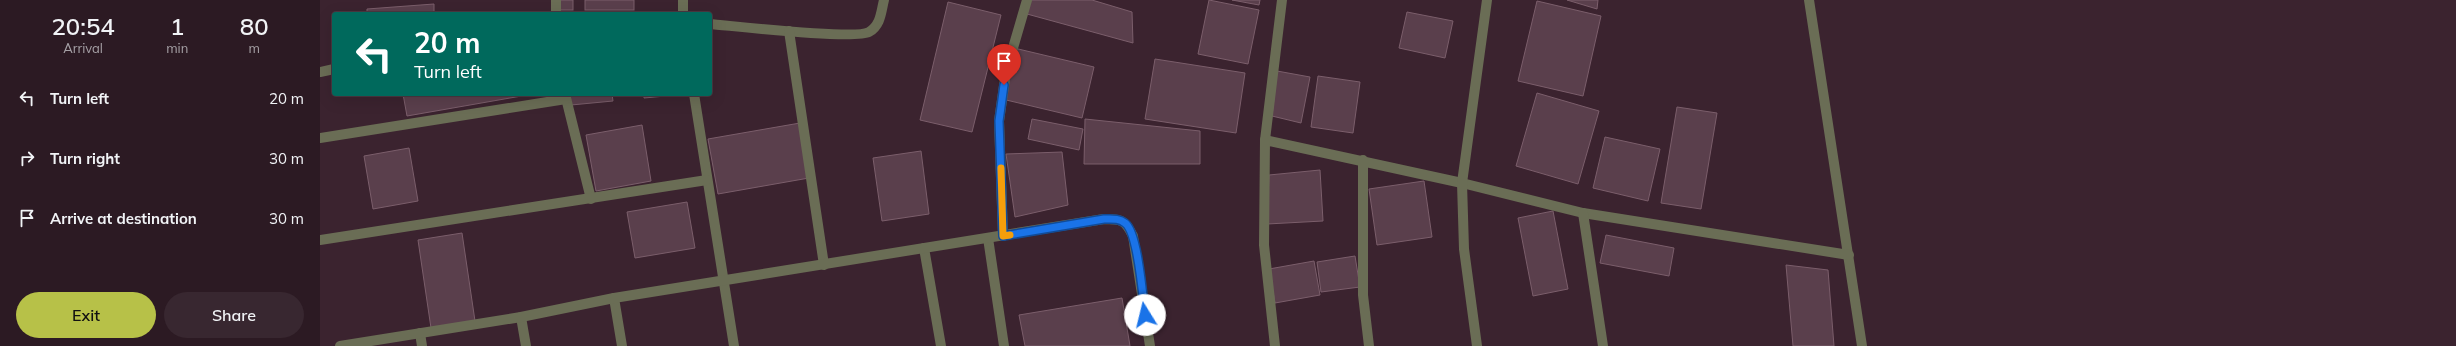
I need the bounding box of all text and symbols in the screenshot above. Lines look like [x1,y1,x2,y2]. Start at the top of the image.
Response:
text: 20:54 [51,11,115,41]
text: 1 [170,11,184,41]
text: 80 [240,11,269,41]
text: 20 m [414,25,480,60]
icon: left [348,28,400,80]
text: Arrival [63,40,103,56]
text: min [166,40,188,56]
text: m [248,40,260,56]
pin [987,44,1021,85]
icon: arrive [993,50,1015,72]
text: Turn left [414,60,482,83]
icon: left [16,87,38,109]
text: Turn left [50,89,109,108]
text: 20 m [269,89,304,108]
icon: right [16,147,38,169]
text: Turn right [50,149,120,168]
text: 30 m [269,149,304,168]
icon: arrive [16,207,38,229]
text: Arrive at destination [50,209,197,228]
text: 30 m [269,209,304,228]
button: Exit [16,292,156,338]
button: Share [164,292,304,338]
position arrow [1124,294,1166,336]

